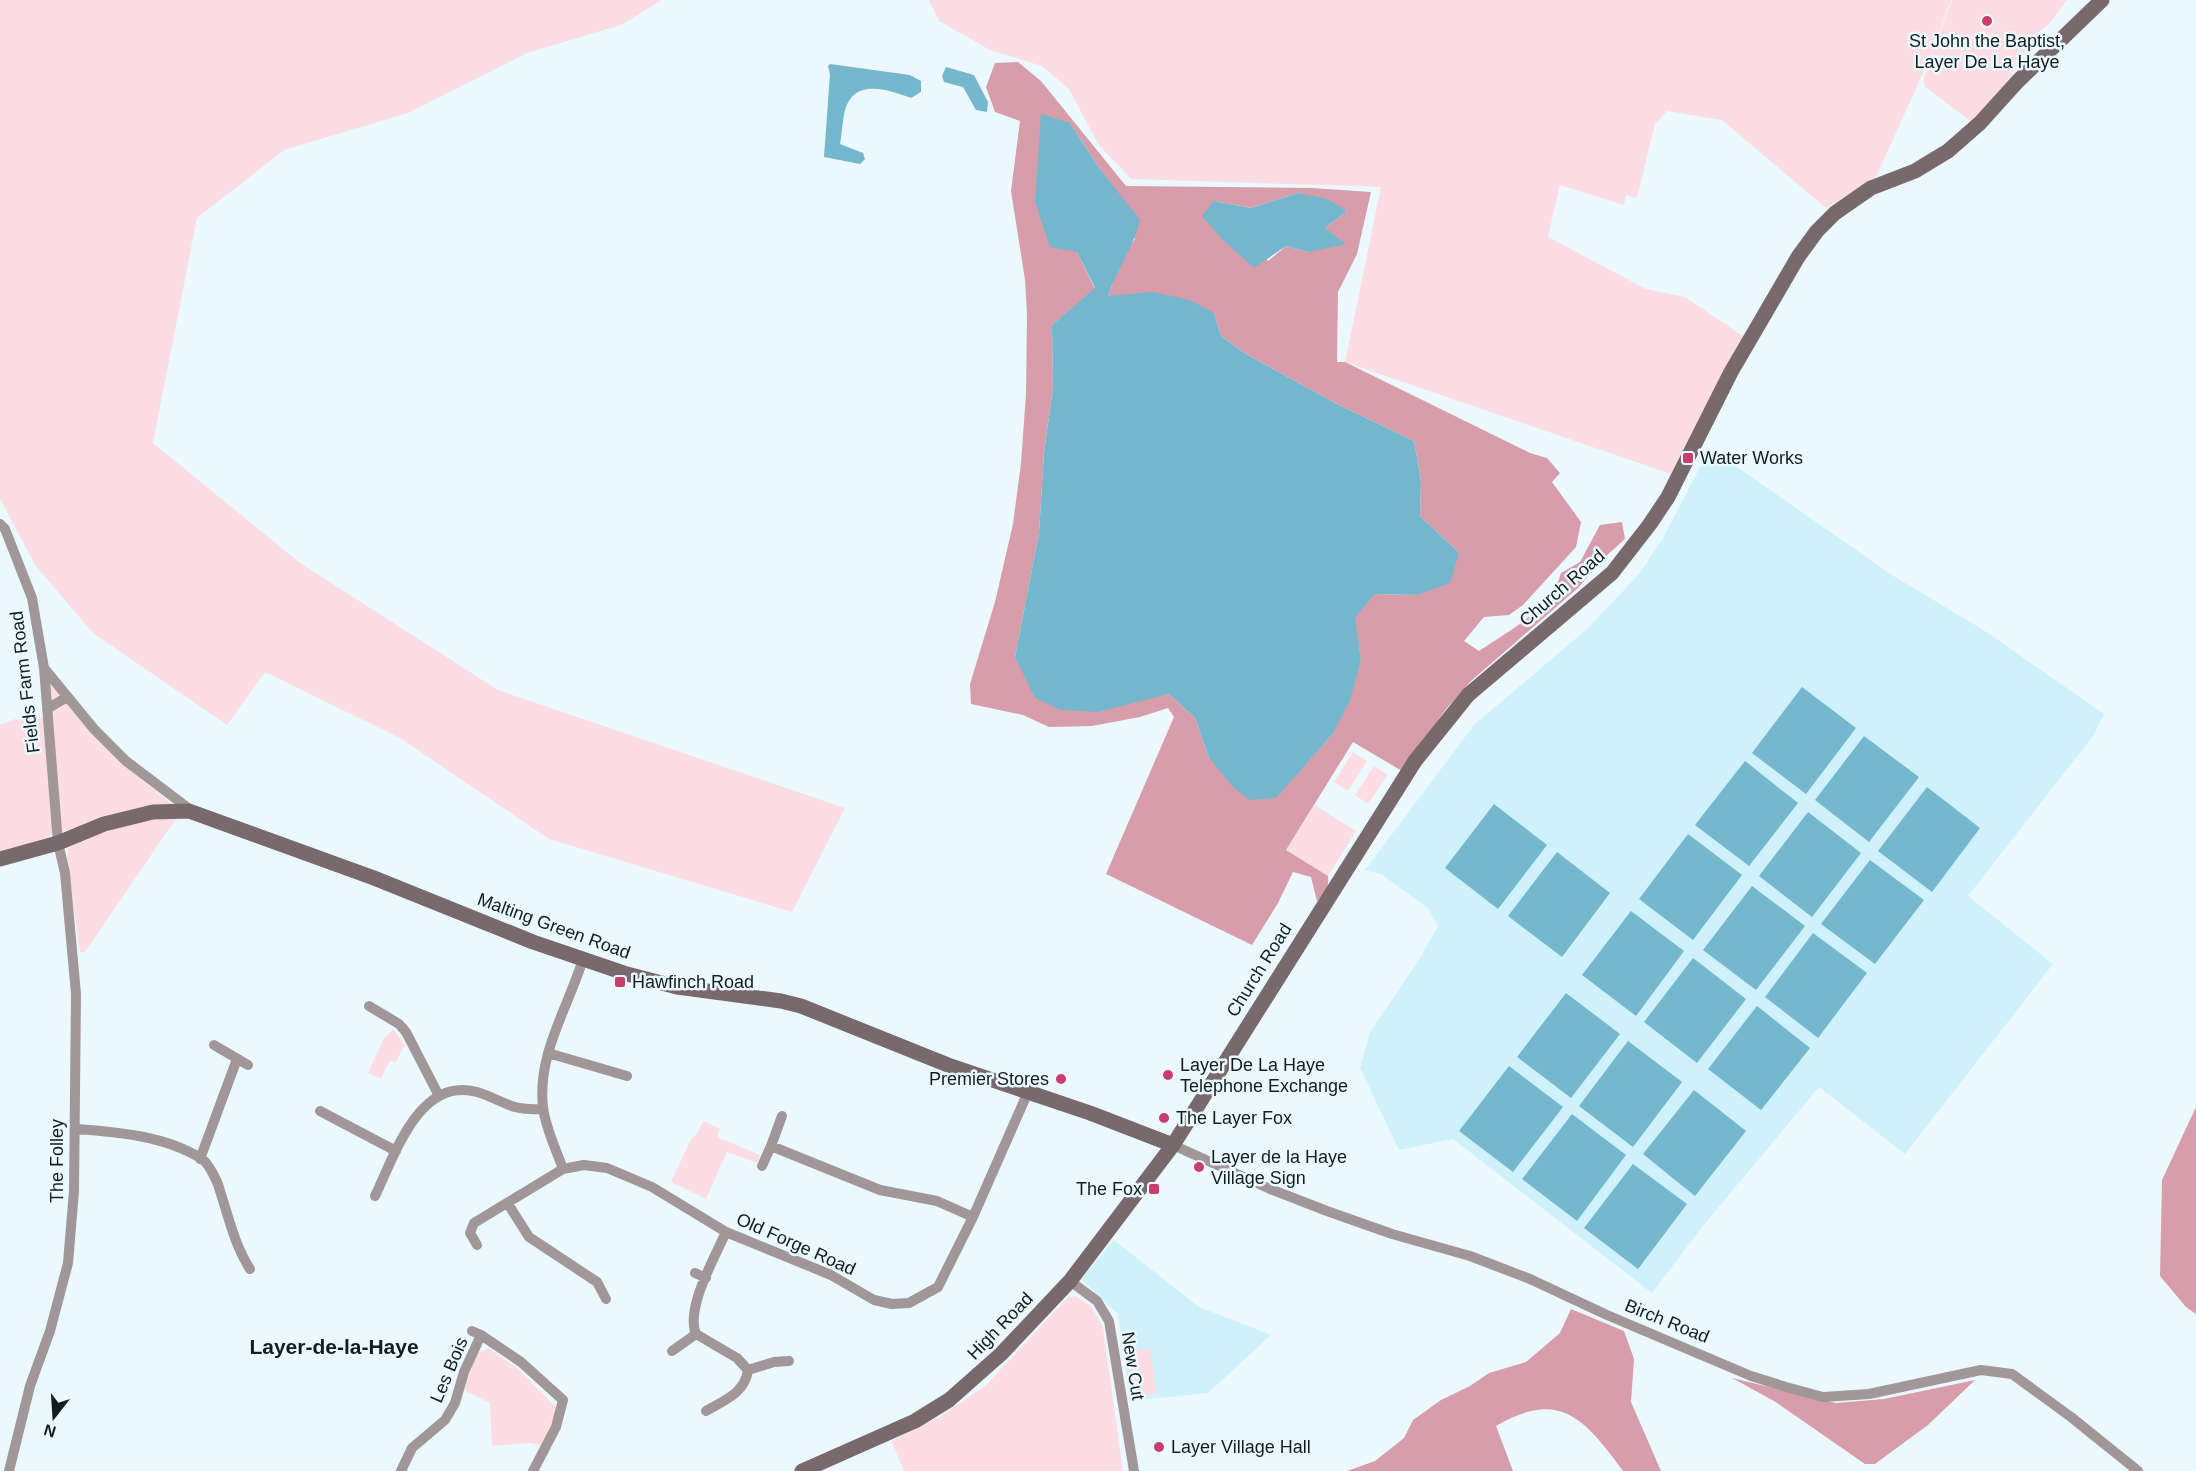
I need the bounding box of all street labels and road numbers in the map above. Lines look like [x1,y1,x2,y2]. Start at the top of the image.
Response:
street label: Church Road [1515,546,1609,630]
street label: Fields Farm Road [6,610,44,754]
street label: Malting Green Road [475,889,633,963]
street label: Church Road [1222,920,1296,1020]
street label: The Folley [47,1119,67,1203]
street label: Old Forge Road [733,1209,859,1279]
street label: High Road [963,1288,1037,1364]
street label: Birch Road [1622,1295,1712,1347]
street label: New Cut [1118,1330,1148,1402]
street label: Les Bois [426,1334,472,1406]

